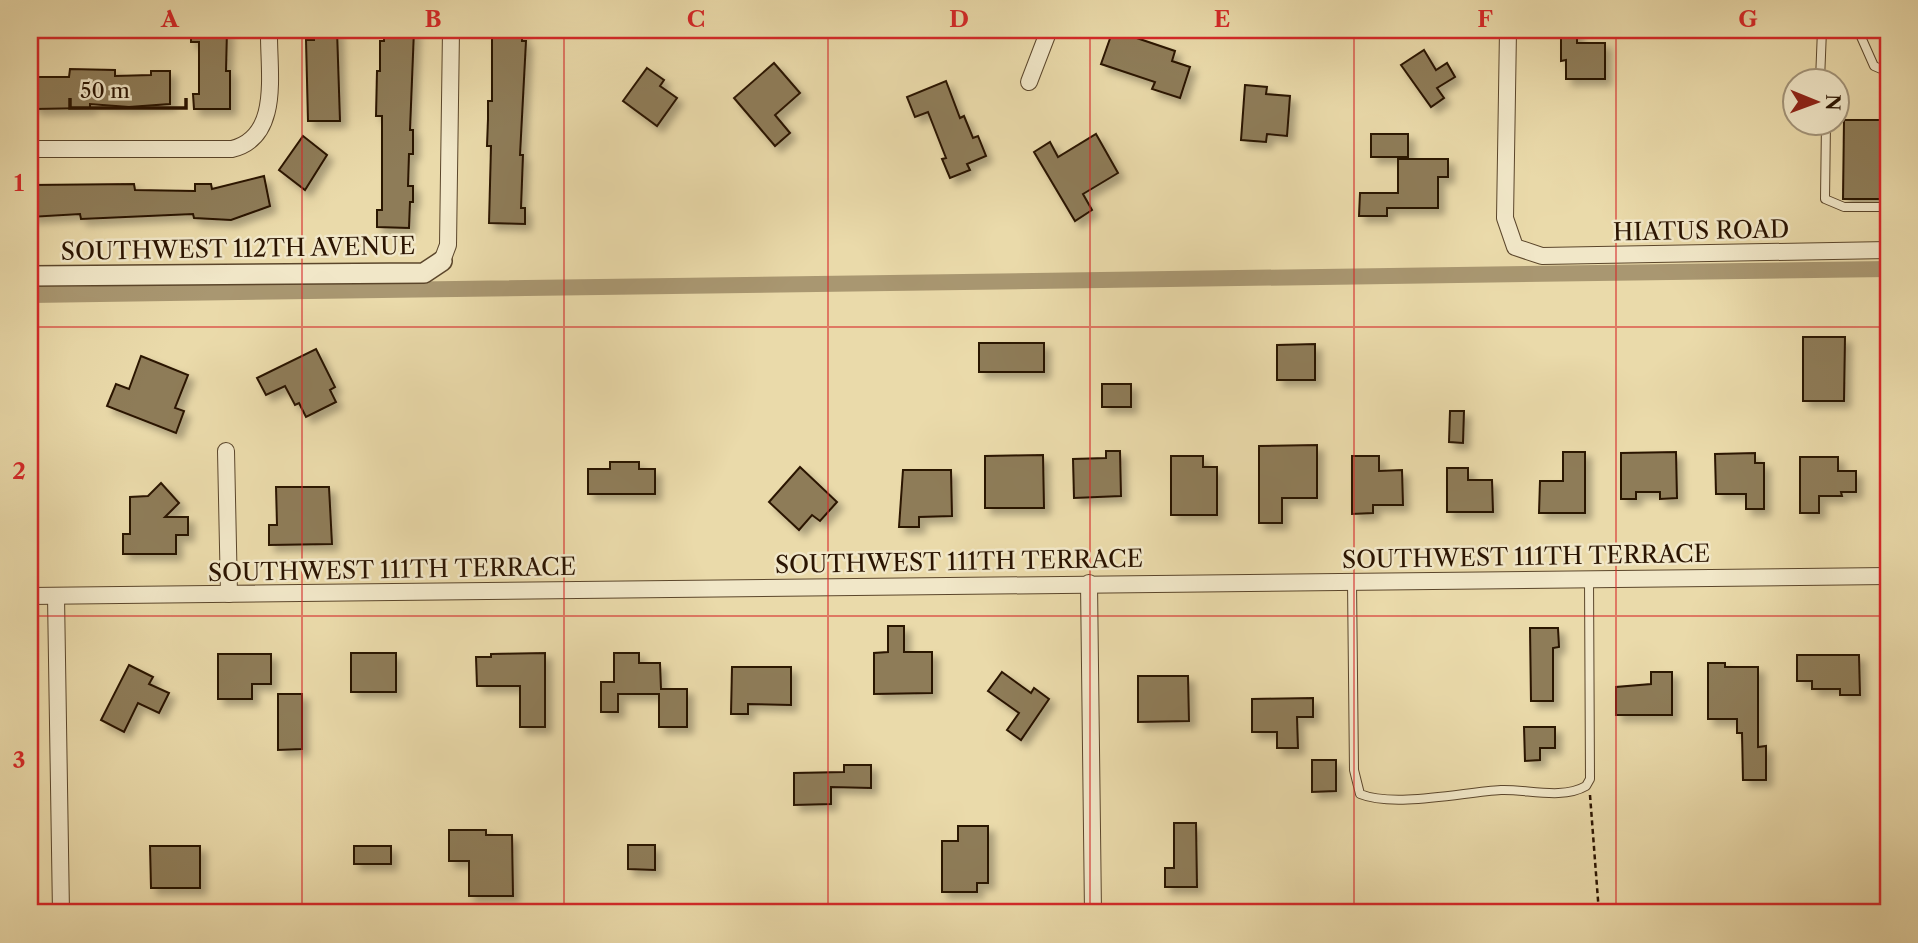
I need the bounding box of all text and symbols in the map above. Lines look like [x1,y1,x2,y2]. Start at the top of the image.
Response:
text: A [160,5,180,33]
text: B [424,5,442,33]
text: C [687,5,705,33]
text: D [949,5,969,33]
text: E [1214,5,1230,33]
text: F [1477,5,1493,33]
text: G [1738,5,1758,33]
scale bar [70,66,186,110]
north arrow [1782,66,1852,136]
text: 50 m [80,78,130,103]
text: N [1821,94,1844,111]
text: 1 [14,169,25,197]
street label: HIATUS ROAD [1613,214,1789,247]
street label: SOUTHWEST 112TH AVENUE [60,231,416,266]
text: 2 [12,457,26,485]
street label: SOUTHWEST 111TH TERRACE [1342,539,1710,574]
street label: SOUTHWEST 111TH TERRACE [775,544,1143,579]
street label: SOUTHWEST 111TH TERRACE [208,552,576,587]
text: 3 [13,746,26,774]

